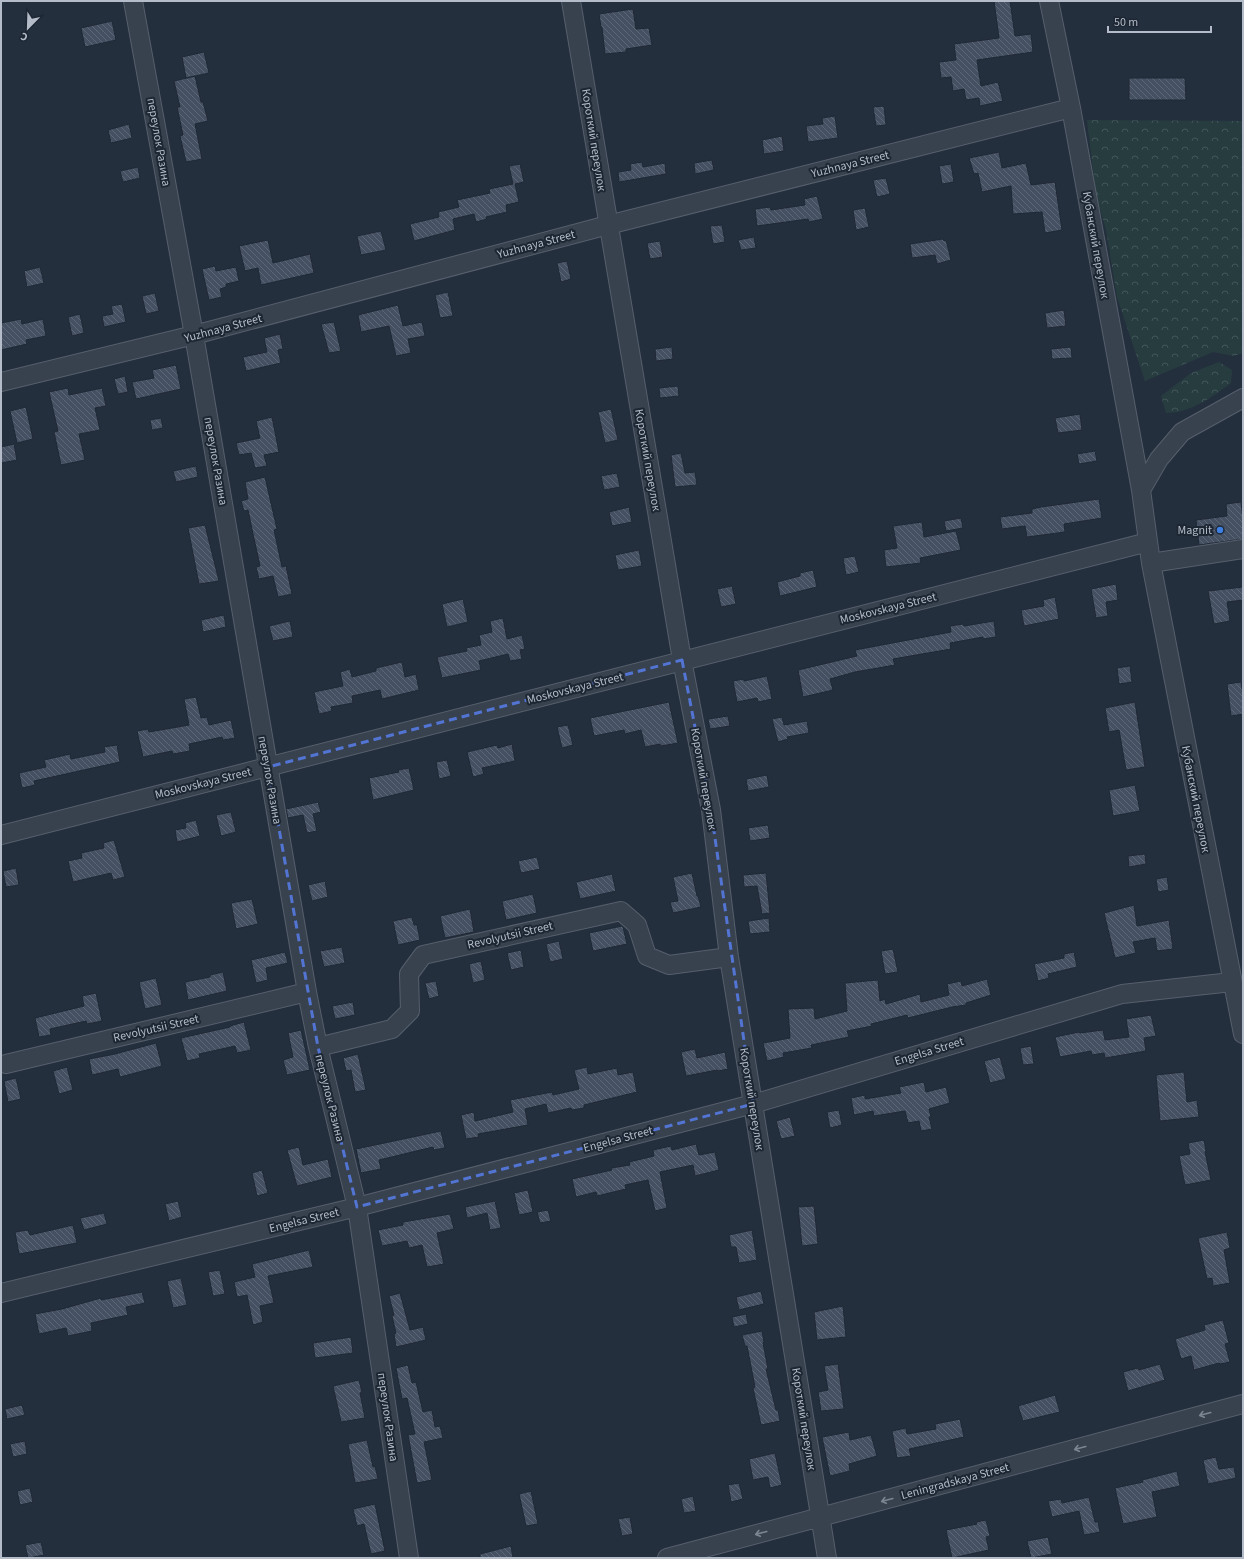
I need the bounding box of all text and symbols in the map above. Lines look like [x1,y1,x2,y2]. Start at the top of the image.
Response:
north arrow [8,8,48,48]
scale bar [1108,8,1211,34]
text: 50 m [1114,14,1138,31]
text: С [18,28,30,45]
street label: Короткий переулок [577,88,610,192]
street label: переулок Разина [142,97,175,188]
street label: Yuzhnaya Street [808,147,891,183]
street label: Кубанский переулок [1078,190,1113,300]
street label: Yuzhnaya Street [494,226,577,263]
street label: Yuzhnaya Street [181,310,264,347]
street label: Короткий переулок [630,408,665,512]
street label: переулок Разина [199,416,232,507]
place label: Magnit [1178,522,1212,539]
marker: Magnit [1215,525,1225,535]
street label: Moskovskaya Street [838,588,938,629]
street label: Moskovskaya Street [525,668,625,709]
street label: Короткий переулок [686,727,721,831]
street label: переулок Разина [253,735,286,826]
street label: Кубанский переулок [1177,744,1214,854]
street label: Moskovskaya Street [153,763,253,804]
street label: Revolyutsii Street [466,917,555,954]
street label: Revolyutsii Street [112,1010,201,1047]
street label: Engelsa Street [893,1033,966,1070]
street label: Короткий переулок [735,1047,768,1151]
street label: переулок Разина [310,1053,349,1144]
street label: Engelsa Street [581,1122,655,1157]
street label: Engelsa Street [267,1204,341,1237]
street label: Короткий переулок [787,1367,820,1471]
street label: переулок Разина [373,1372,402,1463]
one-way arrow [1199,1411,1212,1419]
one-way arrow [1073,1445,1086,1452]
street label: Leningradskaya Street [899,1459,1011,1504]
one-way arrow [880,1496,893,1504]
one-way arrow [755,1530,768,1537]

